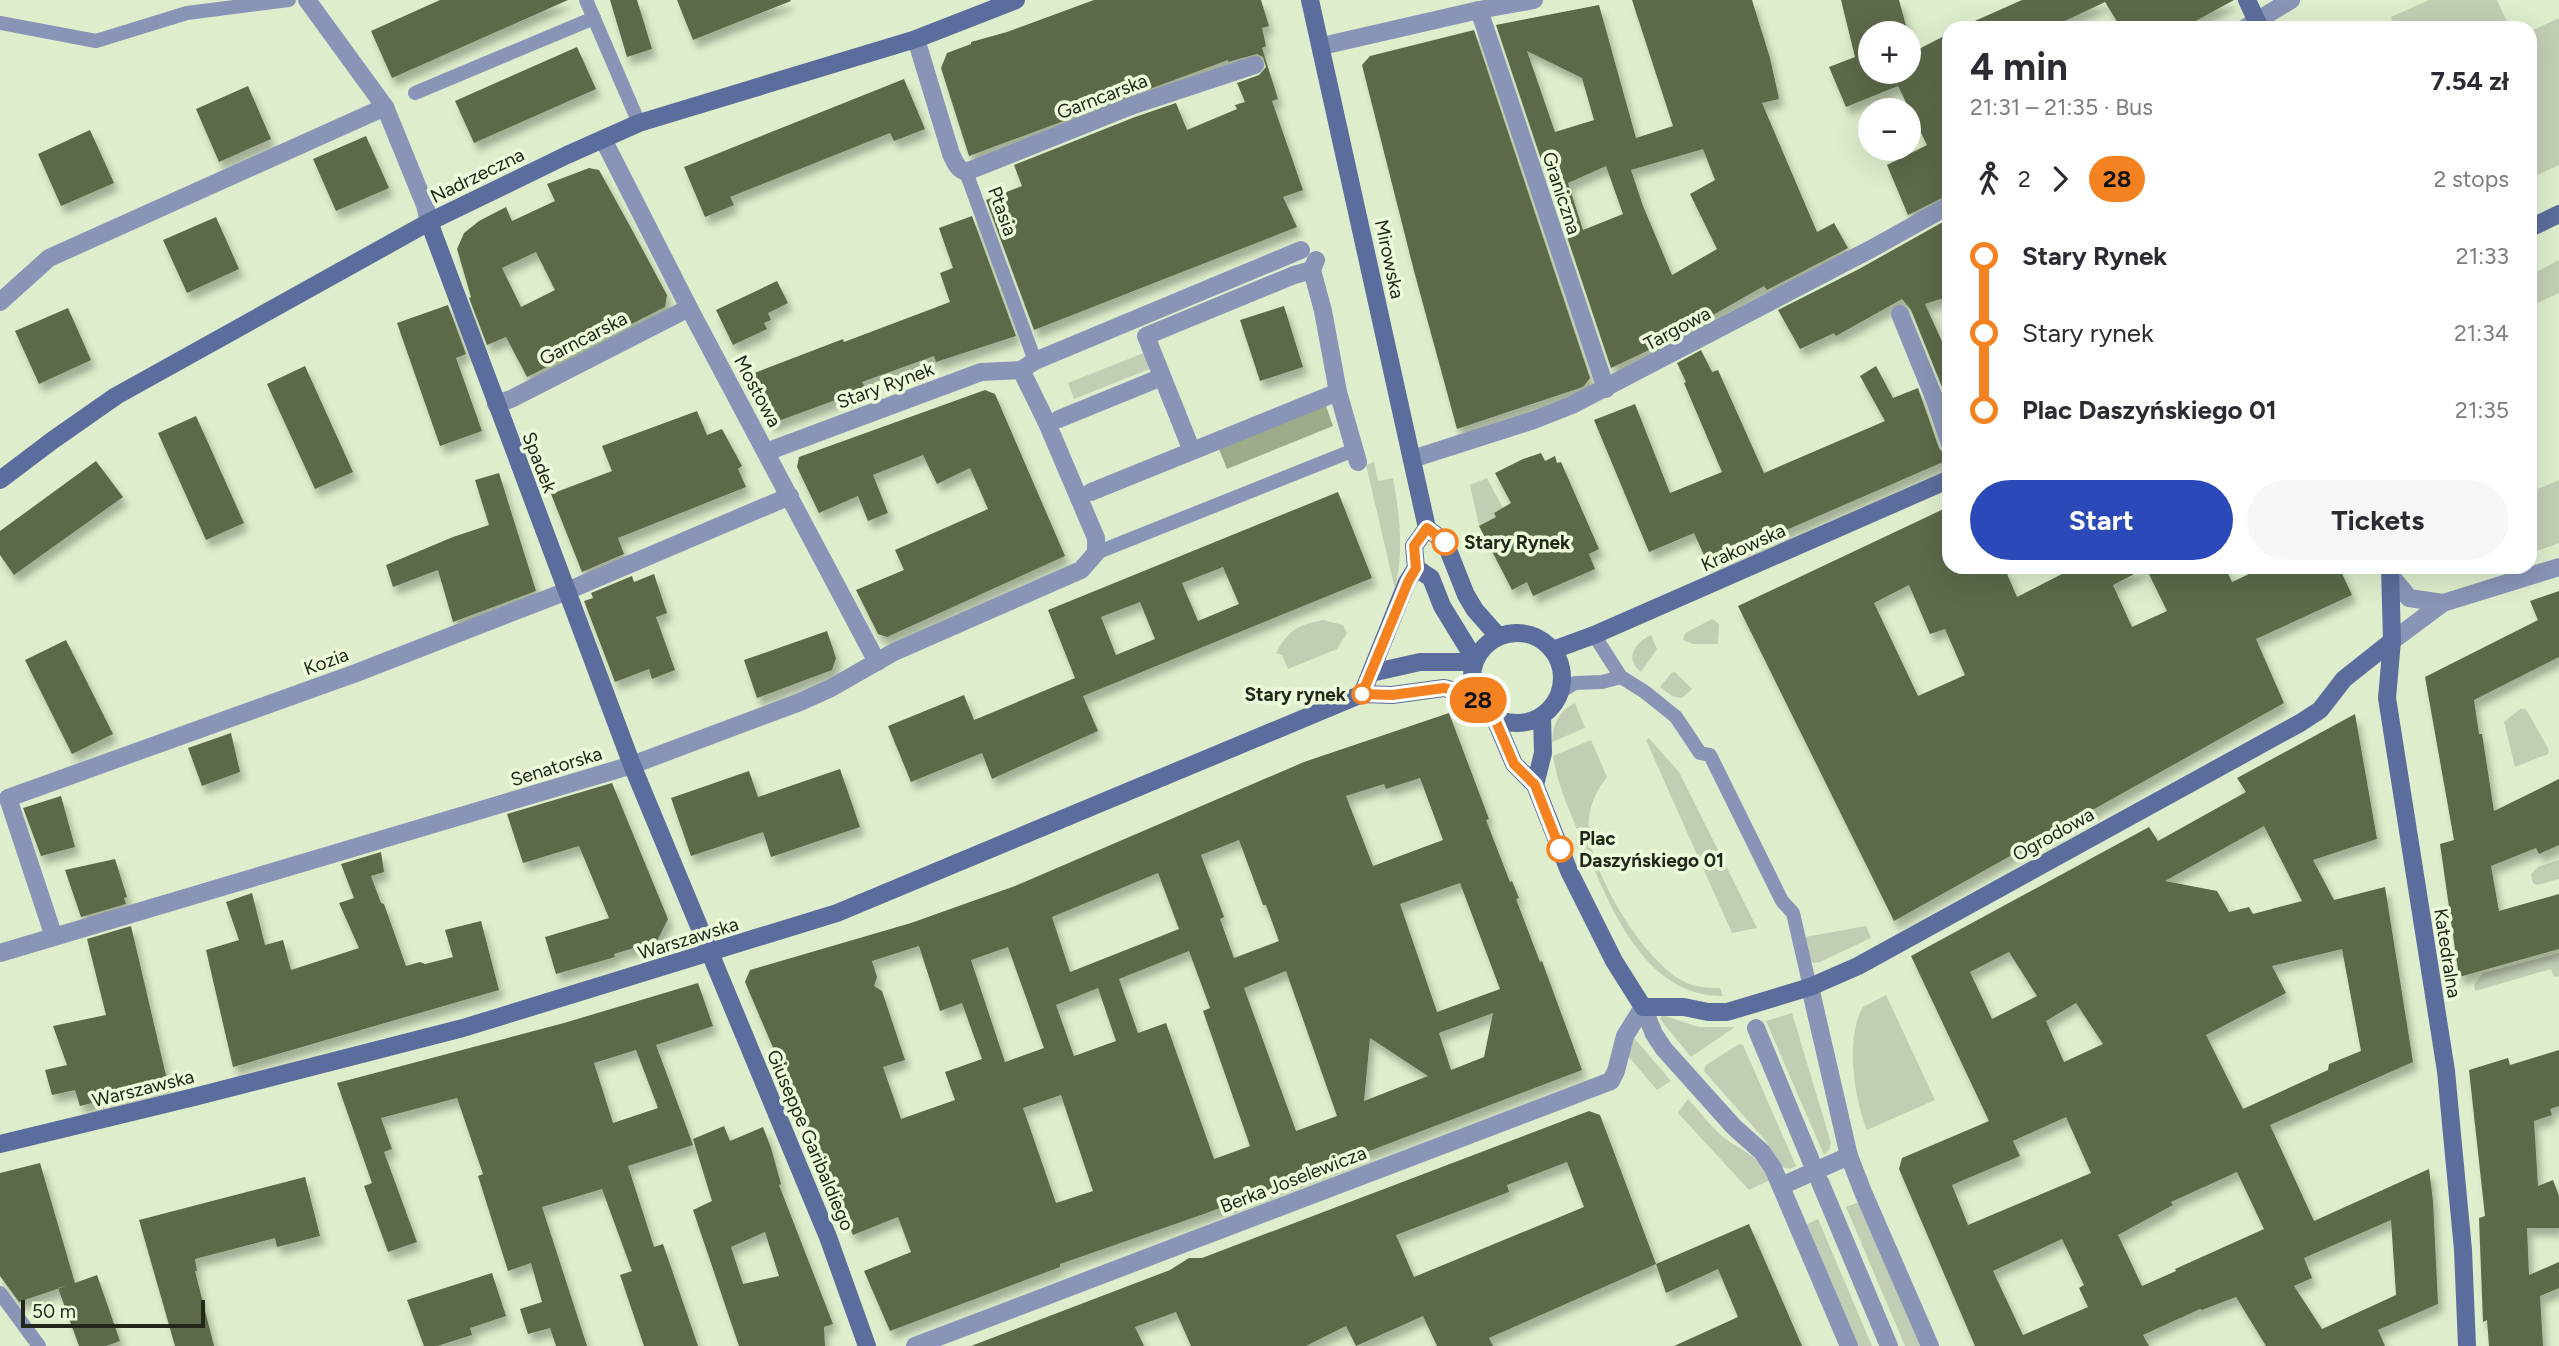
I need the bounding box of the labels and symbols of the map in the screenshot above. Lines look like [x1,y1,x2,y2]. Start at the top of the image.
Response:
street label: Garncarska [1054,69,1151,124]
street label: Nadrzeczna [427,143,528,208]
street label: Graniczna [1537,149,1586,237]
street label: Ptasia [983,183,1022,239]
street label: Mirowska [1370,218,1409,301]
street label: Targowa [1640,301,1714,355]
street label: Garncarska [536,307,631,370]
street label: Mostowa [729,351,786,431]
street label: Stary Rynek [834,357,938,414]
street label: Spadek [517,429,562,497]
street label: Krakowska [1697,519,1789,576]
marker: Stary Rynek [1432,529,1458,555]
place label: Stary Rynek [1464,531,1571,554]
street label: Kozia [301,643,352,680]
line badge: 28 [1446,677,1510,723]
place label: Stary rynek [1245,683,1347,706]
marker: Stary rynek [1352,684,1372,704]
street label: Senatorska [508,742,605,791]
street label: Ogrodowa [2008,803,2098,866]
place label: Plac Daszyńskiego 01 [1579,827,1724,872]
marker: Plac Daszyńskiego 01 [1547,836,1573,862]
street label: Katedralna [2429,907,2466,1000]
street label: Warszawska [635,912,741,965]
street label: Giuseppe Garibaldiego [762,1046,859,1234]
street label: Warszawska [90,1065,196,1112]
street label: Berka Joselewicza [1217,1141,1370,1218]
scale bar [21,1297,205,1329]

